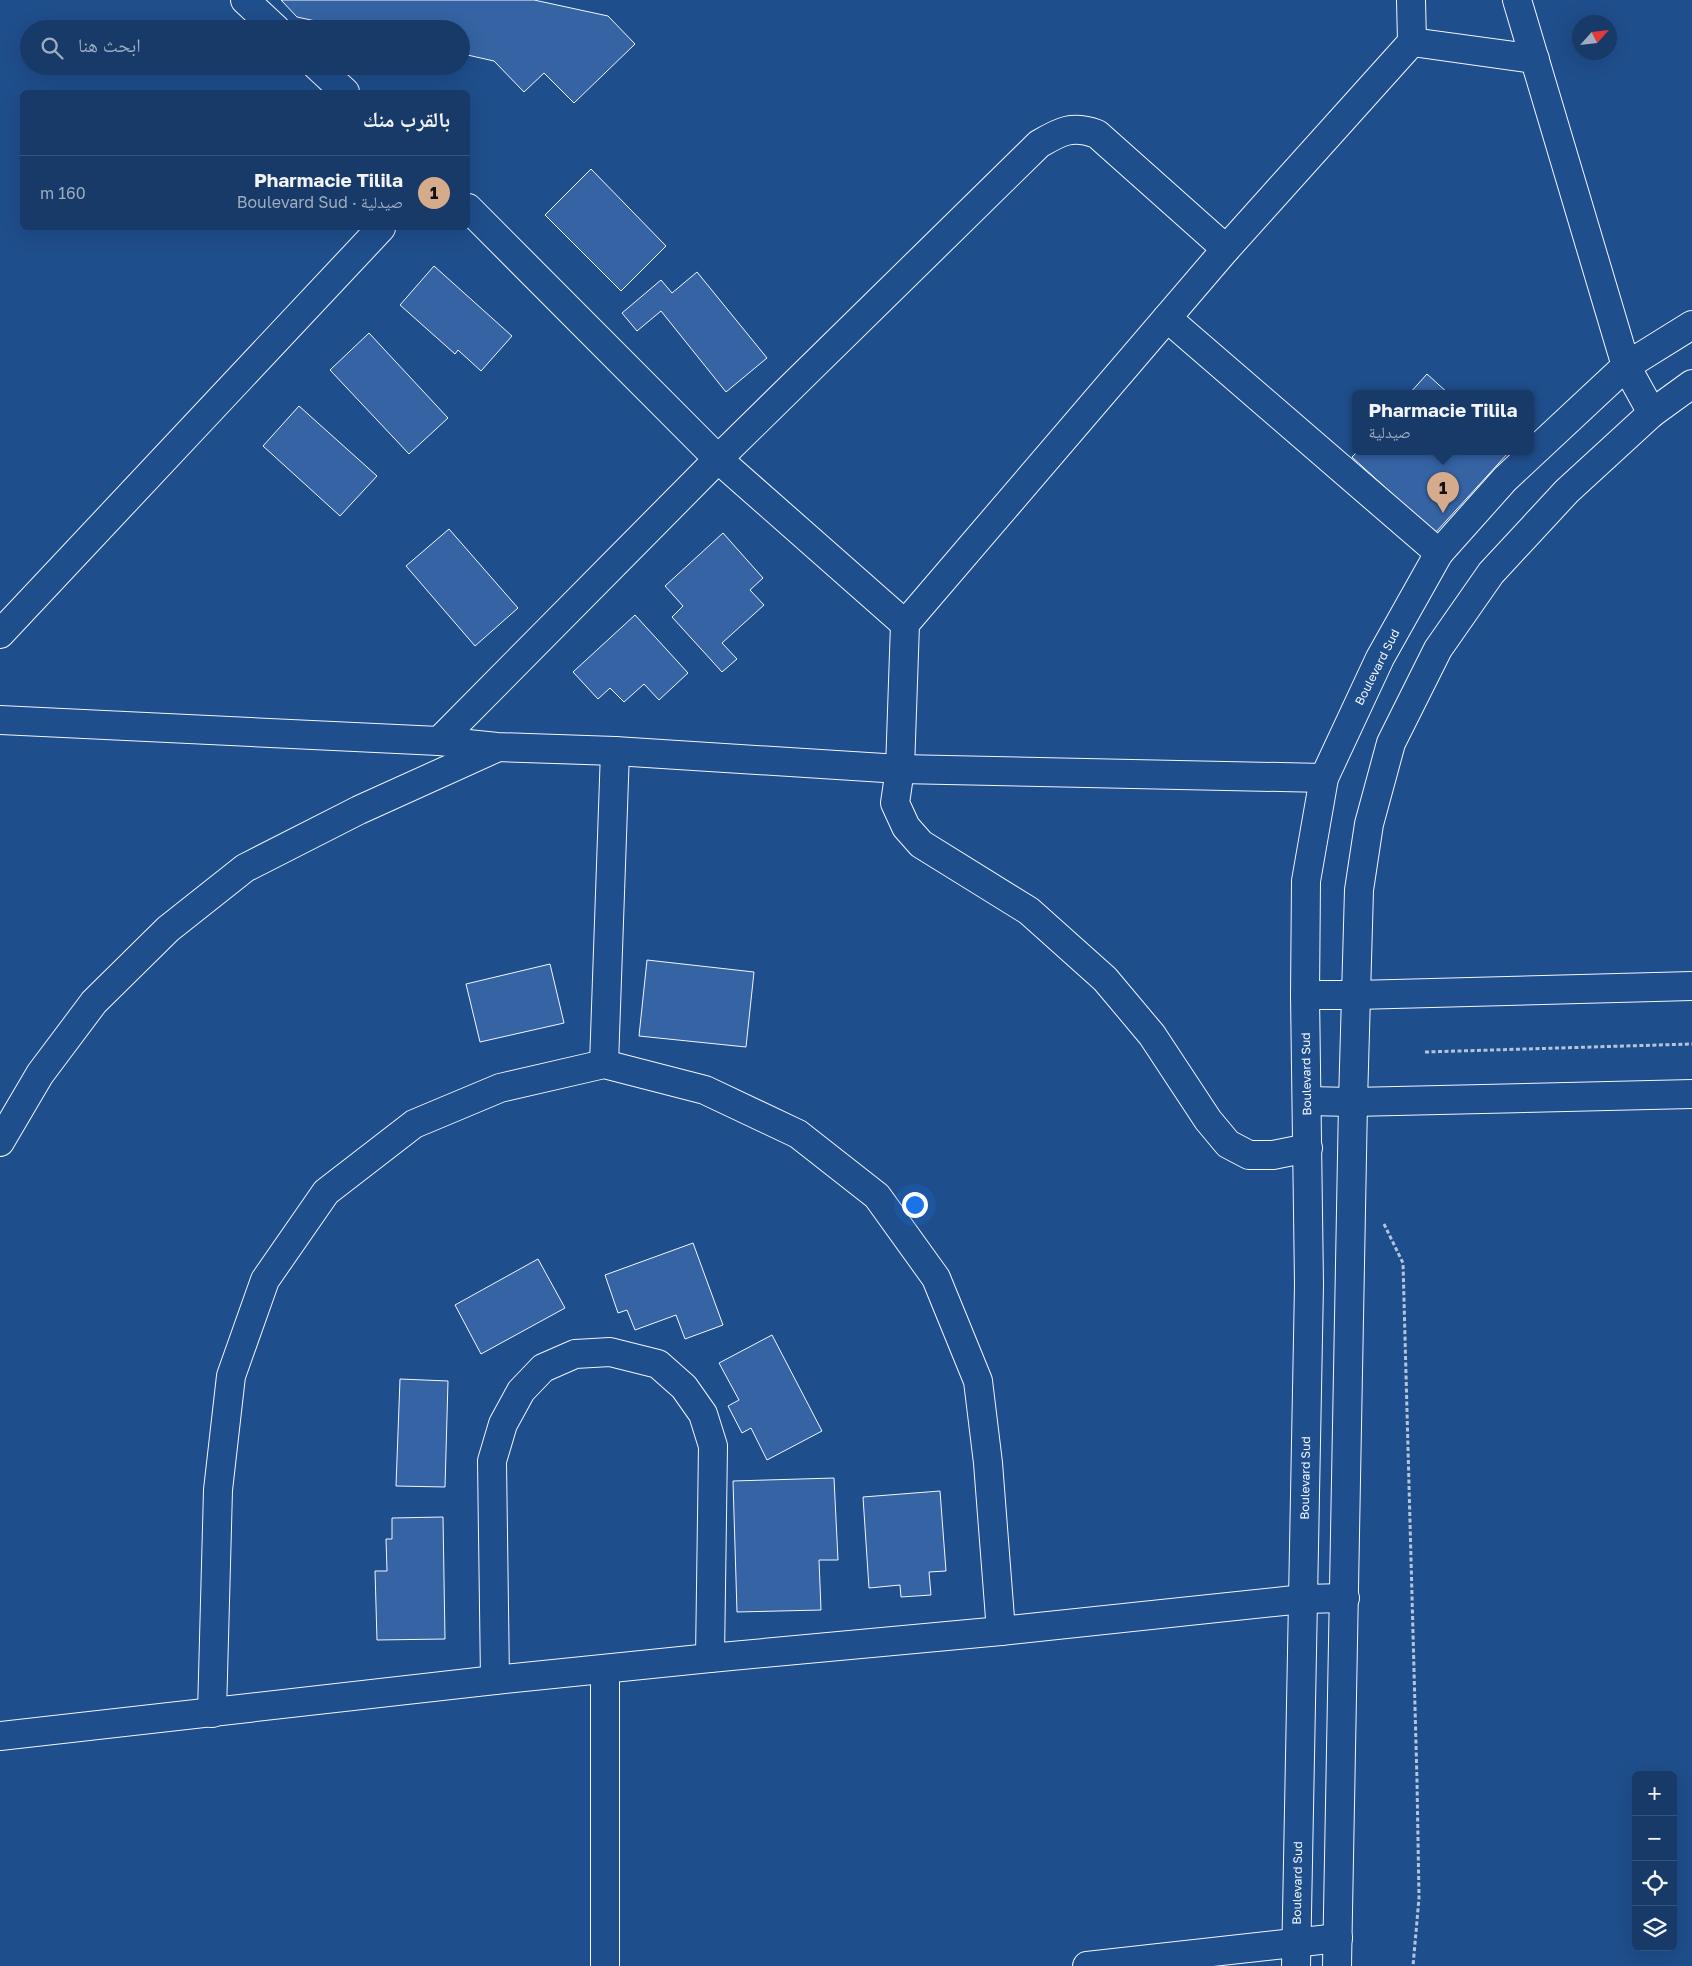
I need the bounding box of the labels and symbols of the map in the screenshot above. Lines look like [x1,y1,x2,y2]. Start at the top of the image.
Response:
north arrow [1572,15,1617,60]
pin: 1 [1427,472,1459,513]
street label: Boulevard Sud [1351,626,1403,708]
street label: Boulevard Sud [1298,1032,1314,1116]
your location [902,1192,928,1218]
street label: Boulevard Sud [1297,1436,1313,1520]
street label: Boulevard Sud [1289,1841,1305,1925]

